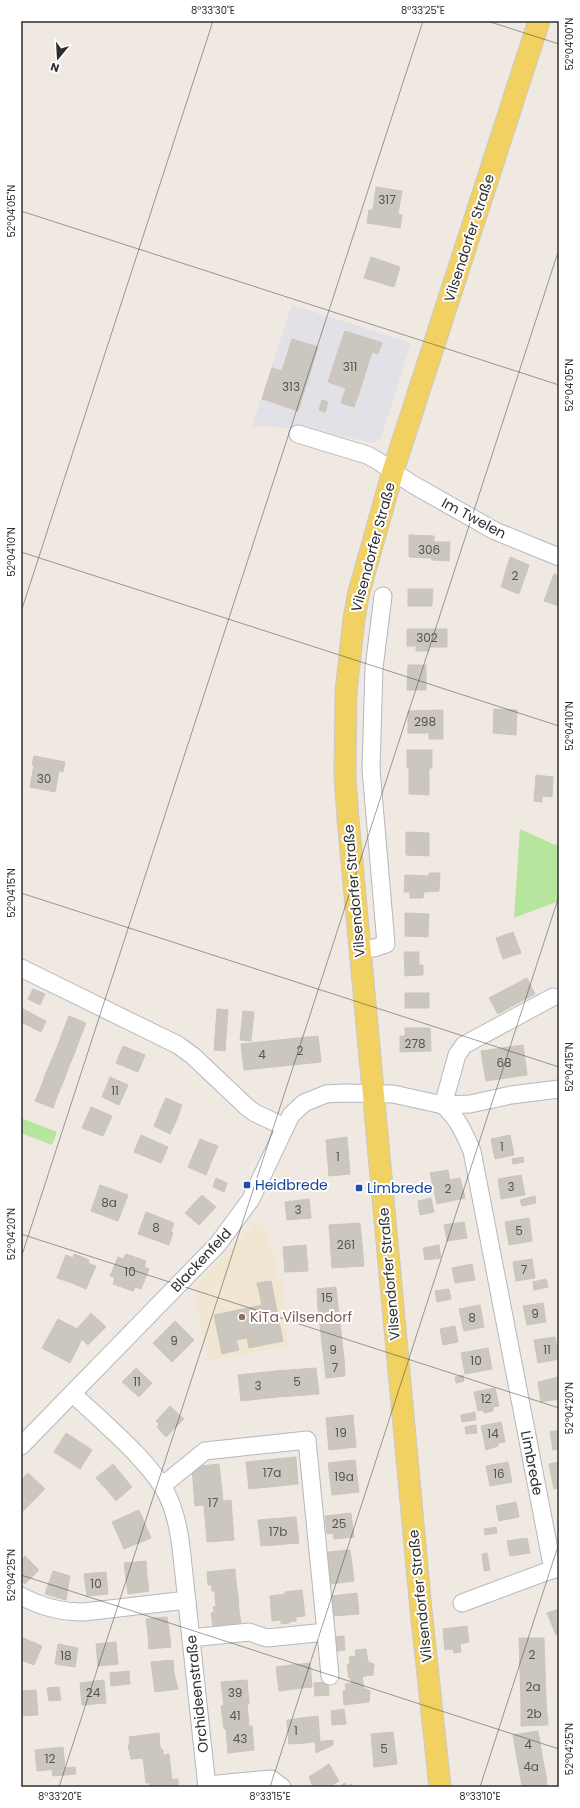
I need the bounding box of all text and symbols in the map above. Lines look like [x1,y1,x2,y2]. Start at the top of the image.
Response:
text: 8°33'30"E [191,3,235,18]
text: 8°33'25"E [401,3,445,18]
text: 52°04'00"N [562,18,577,70]
north arrow [38,38,78,78]
text: N [48,59,61,76]
street label: Vilsendorfer Straße [439,171,499,305]
text: 52°04'05"N [4,185,19,237]
house number: 317 [378,191,396,208]
house number: 311 [343,358,357,375]
text: 52°04'05"N [562,359,577,411]
house number: 313 [282,378,300,395]
street label: Vilsendorfer Straße [346,480,400,614]
street label: Im Twelen [438,493,510,543]
text: 52°04'10"N [4,527,19,577]
house number: 306 [418,541,440,558]
house number: 2 [512,567,519,584]
house number: 302 [416,629,438,646]
text: 52°04'10"N [562,701,577,751]
house number: 298 [414,713,436,730]
house number: 30 [37,770,51,787]
street label: Vilsendorfer Straße [338,823,370,958]
text: 52°04'15"N [4,868,19,918]
house number: 278 [404,1035,426,1052]
house number: 2 [297,1042,304,1059]
text: 52°04'15"N [562,1042,577,1092]
house number: 4 [258,1046,266,1063]
house number: 68 [496,1054,512,1071]
house number: 11 [111,1082,119,1099]
house number: 1 [500,1138,504,1155]
house number: 1 [336,1148,340,1165]
place label: Heidbrede [255,1175,328,1195]
place label: Limbrede [367,1178,433,1198]
house number: 3 [507,1178,515,1195]
marker: Heidbrede [242,1180,252,1190]
house number: 2 [445,1180,452,1197]
marker: Limbrede [354,1183,364,1193]
house number: 8a [101,1194,117,1211]
house number: 3 [294,1201,302,1218]
street label: Vilsendorfer Straße [373,1206,405,1341]
text: 52°04'20"N [4,1208,19,1260]
house number: 8 [152,1219,160,1236]
house number: 5 [515,1222,523,1239]
street label: Blackenfeld [166,1224,236,1296]
house number: 261 [337,1236,355,1253]
house number: 7 [521,1261,528,1278]
house number: 10 [124,1263,136,1280]
house number: 15 [321,1289,333,1306]
house number: 9 [531,1305,539,1322]
place label: KiTa Vilsendorf [250,1307,353,1327]
house number: 8 [468,1309,476,1326]
marker: KiTa Vilsendorf [237,1312,247,1322]
house number: 9 [170,1332,178,1349]
house number: 9 [329,1341,337,1358]
house number: 11 [543,1341,551,1358]
house number: 10 [470,1352,482,1369]
house number: 7 [332,1359,339,1376]
house number: 11 [133,1373,141,1390]
house number: 5 [293,1373,301,1390]
house number: 3 [254,1377,262,1394]
text: 52°04'20"N [562,1382,577,1434]
house number: 12 [481,1390,491,1407]
house number: 19 [335,1424,347,1441]
house number: 14 [487,1425,499,1442]
street label: Limbrede [516,1429,548,1497]
house number: 17a [263,1464,281,1481]
house number: 16 [493,1465,505,1482]
house number: 19a [334,1468,354,1485]
house number: 17 [208,1494,219,1511]
house number: 25 [332,1515,346,1532]
house number: 17b [269,1523,287,1540]
street label: Vilsendorfer Straße [403,1528,437,1663]
text: 52°04'25"N [4,1549,19,1601]
house number: 10 [90,1575,102,1592]
street label: Orchideenstraße [181,1634,213,1754]
house number: 2 [529,1646,536,1663]
house number: 18 [60,1647,72,1664]
house number: 2a [525,1678,541,1695]
house number: 24 [86,1684,101,1701]
house number: 39 [228,1684,242,1701]
house number: 2b [526,1705,542,1722]
house number: 41 [229,1707,241,1724]
house number: 1 [294,1722,298,1739]
text: 52°04'25"N [562,1723,577,1775]
house number: 43 [233,1730,247,1747]
house number: 4 [524,1736,532,1753]
house number: 5 [380,1740,388,1757]
house number: 12 [45,1750,55,1767]
house number: 4a [523,1758,539,1775]
text: 8°33'20"E [38,1789,82,1804]
text: 8°33'15"E [249,1789,291,1804]
text: 8°33'10"E [459,1789,501,1804]

